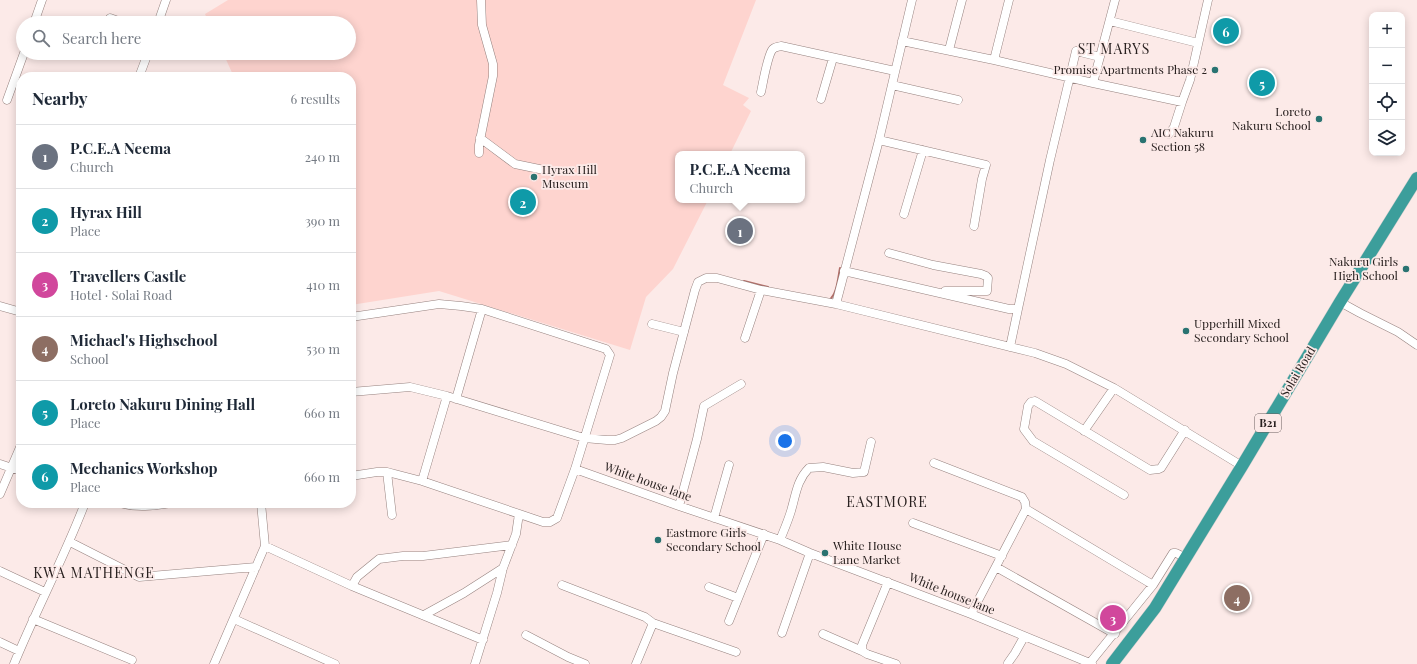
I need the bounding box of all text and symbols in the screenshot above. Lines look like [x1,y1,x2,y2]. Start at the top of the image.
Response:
map controls [1369,12,1405,156]
button: + [1369,12,1405,48]
search box [16,16,356,60]
pin: 6 [1213,16,1239,46]
icon: search [30,27,52,49]
text: Search here [62,28,141,48]
district label: ST MARYS [1078,39,1150,58]
button: − [1369,48,1405,84]
place label: Promise Apartments Phase 2 [1053,61,1207,77]
marker: Promise Apartments Phase 2 [1210,65,1220,75]
pin: 5 [1249,68,1275,98]
button: locate [1369,84,1405,120]
text: Nearby [32,87,87,109]
text: 6 results [290,90,340,107]
place label: Loreto Nakuru School [1232,103,1312,133]
marker: Loreto Nakuru School [1314,114,1324,124]
button: layers [1369,120,1405,156]
place label: AIC Nakuru Section 58 [1150,124,1214,154]
marker: AIC Nakuru Section 58 [1138,135,1148,145]
text: P.C.E.A Neema [70,138,171,158]
text: 1 [43,148,47,165]
text: 240 m [305,148,340,165]
popup [675,151,805,203]
text: Church [70,158,114,175]
text: P.C.E.A Neema [690,159,791,179]
place label: Hyrax Hill Museum [542,161,597,191]
marker: Hyrax Hill Museum [529,172,539,182]
text: Church [690,179,733,196]
pin: 2 [510,187,536,217]
text: Hyrax Hill [70,202,142,222]
text: 2 [42,212,48,229]
text: 390 m [305,212,340,229]
pin: 1 [727,216,753,246]
text: Place [70,222,101,239]
place label: Nakuru Girls High School [1329,253,1399,283]
marker: Nakuru Girls High School [1401,264,1411,274]
text: Travellers Castle [70,266,186,286]
text: 3 [42,276,48,293]
text: 410 m [306,276,340,293]
text: Hotel · Solai Road [70,286,172,303]
place label: Upperhill Mixed Secondary School [1194,315,1290,345]
marker: Upperhill Mixed Secondary School [1181,326,1191,336]
text: Michael's Highschool [70,330,218,350]
text: 4 [42,340,48,357]
text: 530 m [306,340,340,357]
street label: Solai Road [1276,343,1318,400]
text: School [70,350,109,367]
text: Loreto Nakuru Dining Hall [70,394,255,414]
text: 5 [42,404,48,421]
text: 660 m [304,404,340,421]
text: Place [70,414,101,431]
road number: B21 [1255,414,1281,432]
your location [775,431,795,451]
text: Mechanics Workshop [70,458,218,478]
street label: White house lane [602,458,694,504]
text: 6 [41,468,49,485]
text: 660 m [304,468,340,485]
text: Place [70,478,101,495]
district label: EASTMORE [846,492,928,511]
place label: Eastmore Girls Secondary School [666,524,762,554]
marker: Eastmore Girls Secondary School [653,535,663,545]
place label: White House Lane Market [832,537,902,567]
marker: White House Lane Market [820,548,830,558]
district label: KWA MATHENGE [33,563,155,582]
street label: White house lane [906,568,998,618]
pin: 4 [1224,583,1250,613]
pin: 3 [1100,603,1126,633]

